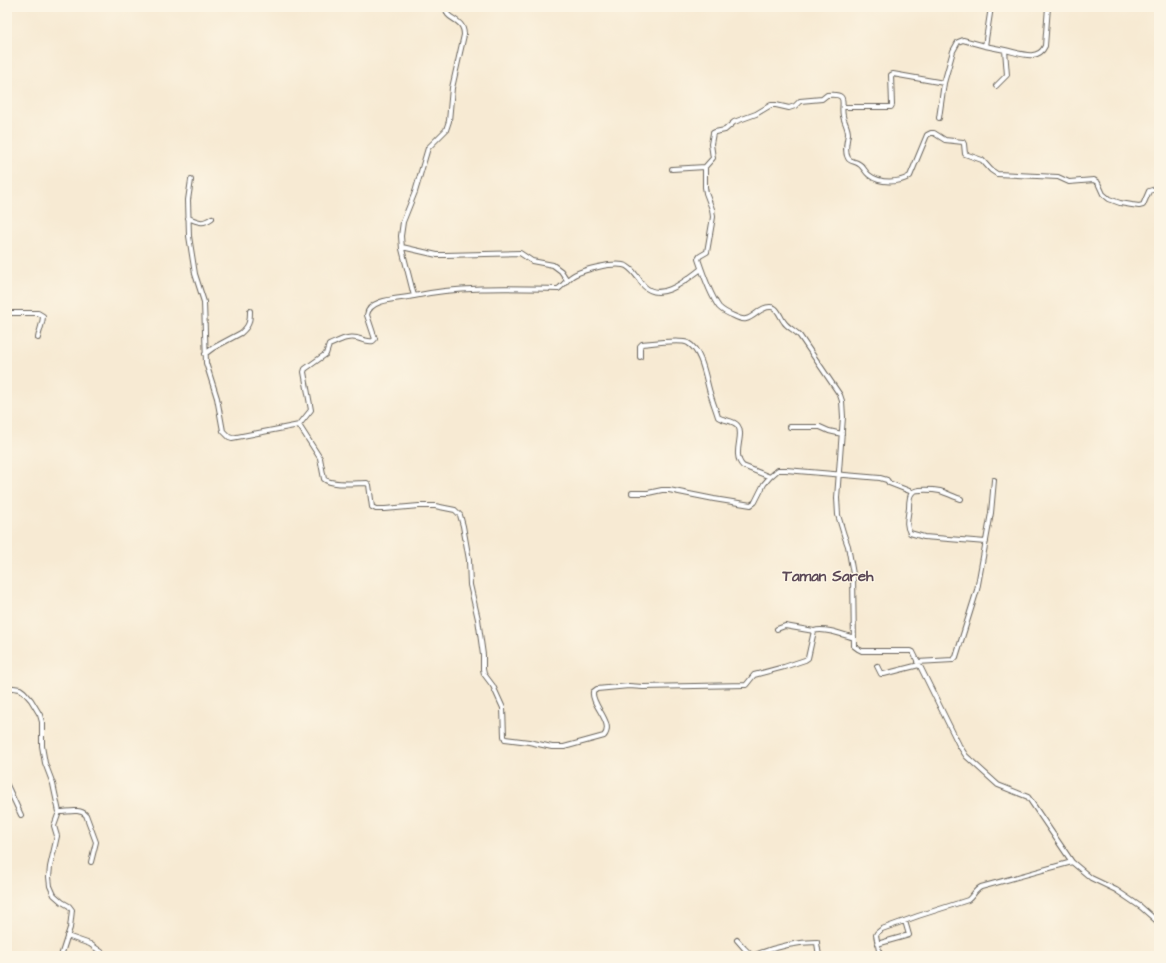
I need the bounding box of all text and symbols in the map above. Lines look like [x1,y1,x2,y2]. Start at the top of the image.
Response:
district label: Taman Sareh [782,566,874,587]

